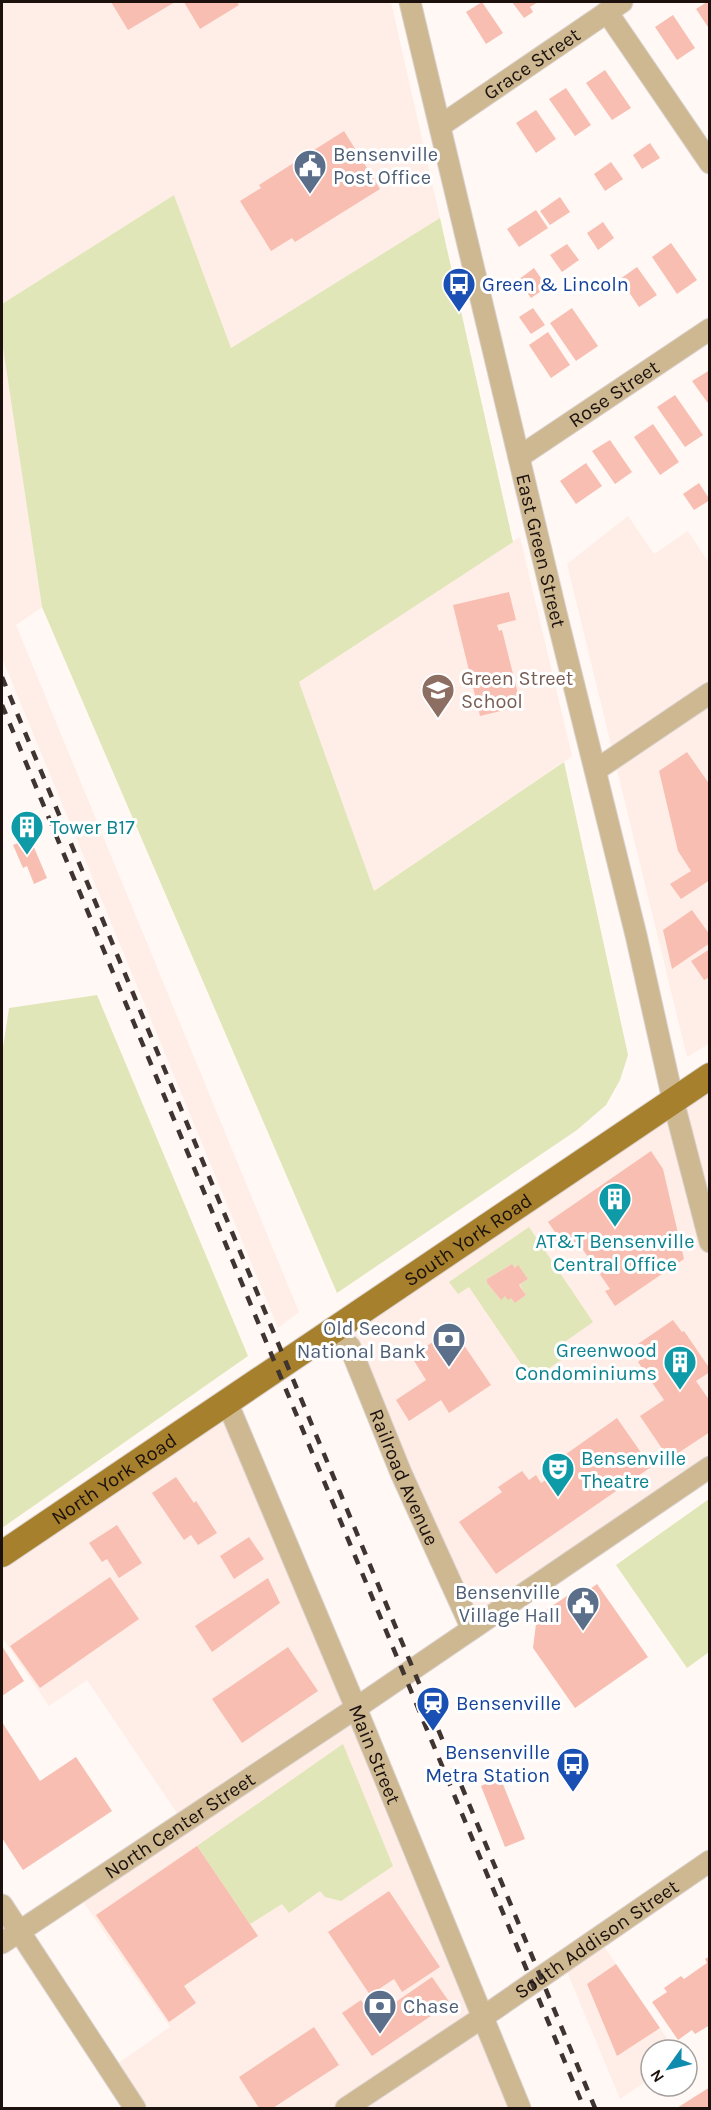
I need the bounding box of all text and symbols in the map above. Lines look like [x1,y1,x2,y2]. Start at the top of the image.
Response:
street label: Grace Street [479,23,585,105]
place label: Bensenville Post Office [333,143,438,189]
public building icon: Bensenville Post Office [292,148,328,195]
bus stop icon: Green & Lincoln [441,266,477,313]
place label: Green & Lincoln [482,273,629,296]
street label: Rose Street [565,355,664,432]
street label: East Green Street [511,471,570,630]
place label: Green Street School [461,667,574,713]
school or university icon: Green Street School [420,672,456,719]
building icon: Tower B17 [9,809,45,856]
place label: Tower B17 [50,816,135,839]
building icon: AT&T Bensenville Central Office [597,1181,633,1228]
street label: South York Road [400,1189,536,1291]
place label: AT&T Bensenville Central Office [536,1230,694,1276]
place label: Old Second National Bank [297,1317,426,1363]
bank icon: Old Second National Bank [431,1321,467,1368]
place label: Greenwood Condominiums [515,1339,657,1385]
building icon: Greenwood Condominiums [662,1344,698,1391]
street label: Railroad Avenue [364,1406,443,1549]
street label: North York Road [47,1428,181,1529]
place label: Bensenville Theatre [581,1447,686,1493]
theatre icon: Bensenville Theatre [540,1451,576,1498]
place label: Bensenville Village Hall [455,1581,560,1627]
public building icon: Bensenville Village Hall [565,1585,601,1632]
station icon: Bensenville [415,1685,451,1732]
place label: Bensenville [456,1692,561,1715]
street label: Main Street [344,1701,405,1808]
place label: Bensenville Metra Station [425,1741,550,1787]
bus stop icon: Bensenville Metra Station [555,1746,591,1793]
street label: North Center Street [100,1767,260,1884]
street label: South Addison Street [510,1875,683,2004]
bank icon: Chase [362,1988,398,2035]
place label: Chase [403,1995,459,2018]
north arrow [639,2038,699,2098]
text: N [646,2066,668,2086]

